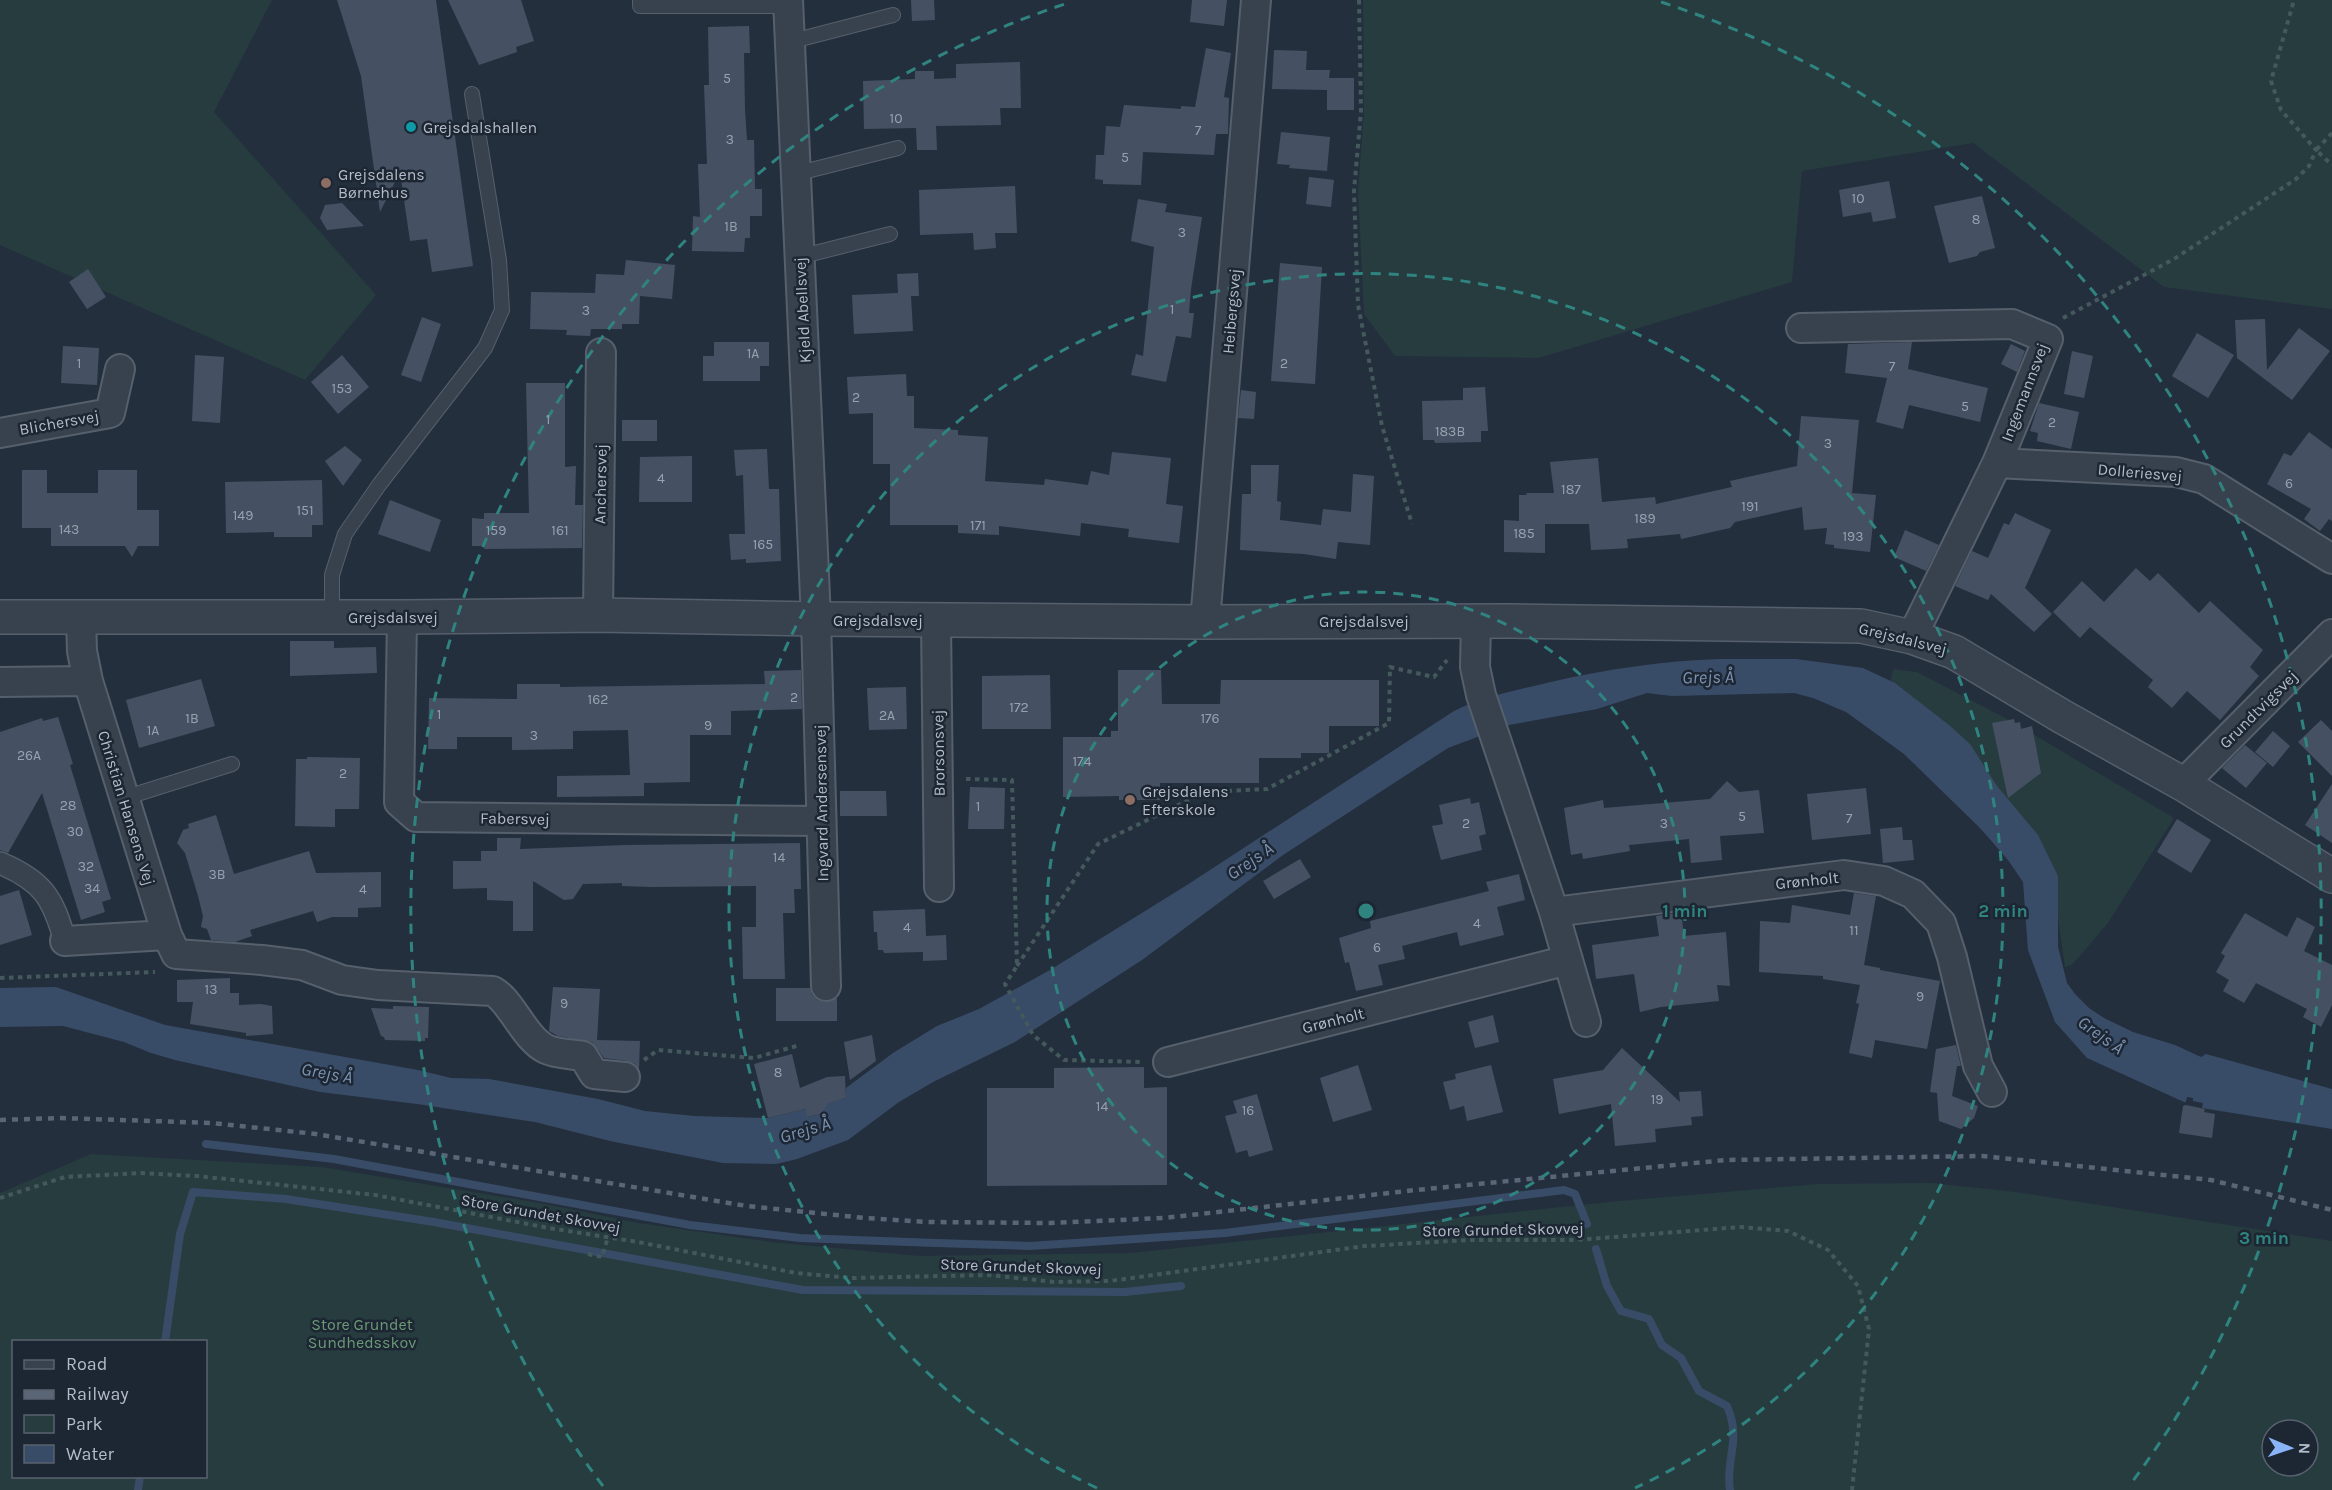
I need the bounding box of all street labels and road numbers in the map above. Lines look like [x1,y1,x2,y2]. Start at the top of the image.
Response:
street label: Kjeld Abellsvej [790,256,815,364]
street label: Heibergsvej [1218,268,1245,355]
street label: Ingemannsvej [1997,340,2052,444]
street label: Blichersvej [18,406,101,439]
street label: Anchersvej [590,444,611,524]
street label: Dolleriesvej [2097,459,2183,486]
street label: Grejsdalsvej [348,608,438,627]
street label: Grejsdalsvej [833,611,923,630]
street label: Grejsdalsvej [1319,612,1409,631]
street label: Grejsdalsvej [1857,618,1949,659]
street label: Grundtvigsvej [2215,666,2301,752]
street label: Brorsonsvej [928,709,949,797]
street label: Ingvard Andersensvej [811,724,832,882]
street label: Christian Hansens Vej [94,728,159,888]
street label: Fabersvej [480,808,550,829]
street label: Grønholt [1775,868,1840,893]
street label: Grønholt [1300,1004,1366,1037]
street label: Store Grundet Skovvej [460,1190,622,1237]
street label: Store Grundet Skovvej [1422,1219,1584,1240]
street label: Store Grundet Skovvej [940,1254,1102,1279]

